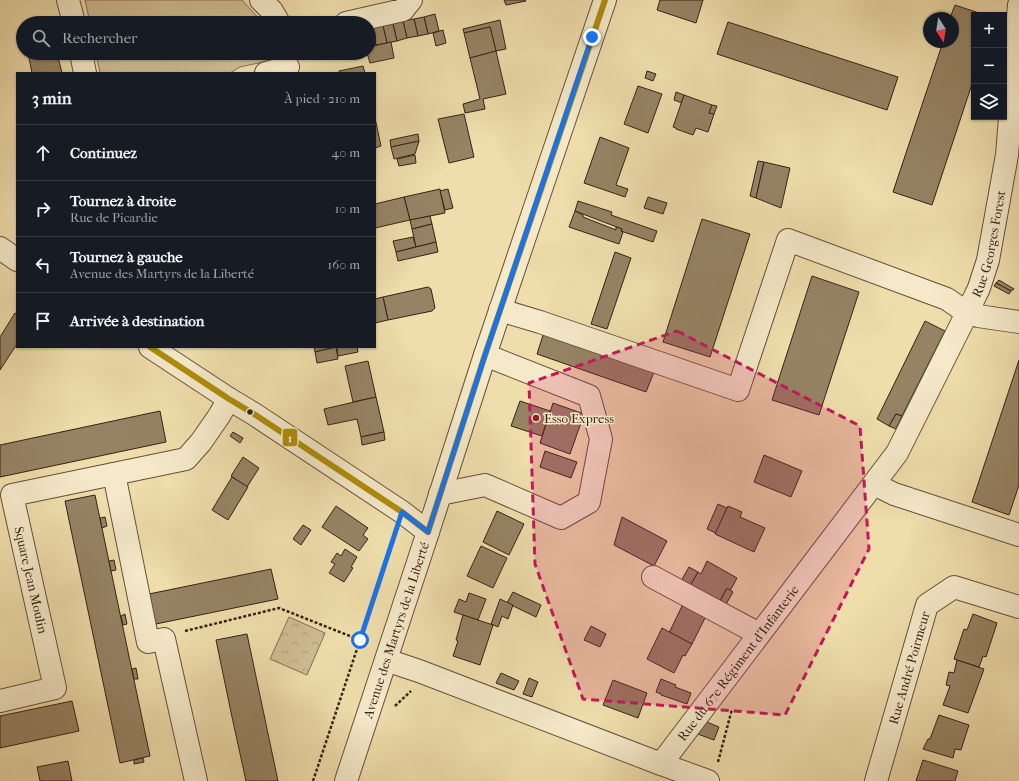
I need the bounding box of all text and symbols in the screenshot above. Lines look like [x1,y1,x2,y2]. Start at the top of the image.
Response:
north arrow [923,12,959,48]
map controls [971,12,1007,120]
button: + [971,12,1007,48]
search box [16,16,376,60]
icon: search [30,27,52,49]
route end [583,28,601,46]
text: Rechercher [62,29,137,47]
button: − [971,48,1007,84]
button: layers [971,84,1007,120]
text: 3 min [32,88,72,108]
text: À pied · 210 m [284,91,360,106]
icon: ahead [32,142,54,164]
text: Continuez [70,144,137,162]
text: 40 m [332,145,360,160]
street label: Rue Georges Forest [968,189,1008,300]
text: Tournez à droite [70,192,176,210]
icon: right [32,198,54,220]
text: 10 m [335,201,360,216]
text: Rue de Picardie [70,210,158,225]
text: Tournez à gauche [70,248,183,266]
icon: left [32,254,54,276]
text: 160 m [328,257,360,272]
text: Avenue des Martyrs de la Liberté [70,266,254,281]
icon: arrive [32,310,54,332]
text: Arrivée à destination [70,312,205,330]
unlabelled marker [245,407,255,417]
place label: Esso Express [544,411,614,426]
marker: Esso Express [531,413,541,423]
line badge: 1 [282,428,298,447]
text: 1 [288,432,292,445]
street label: Square Jean Moulin [11,525,51,635]
street label: Avenue des Martyrs de la Liberté [359,540,432,721]
street label: Rue du 67e Régiment d'Infanterie [674,582,802,744]
street label: Rue André Poirmeur [885,609,932,726]
route start [351,631,369,649]

